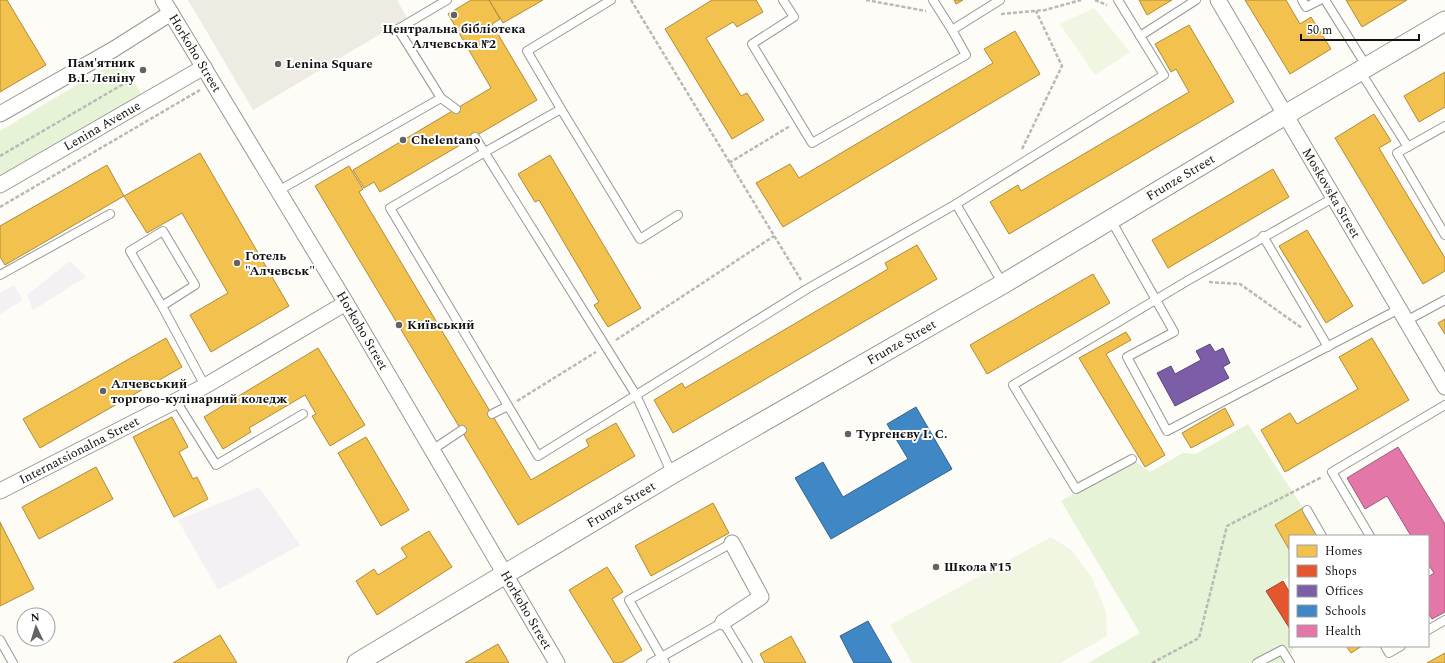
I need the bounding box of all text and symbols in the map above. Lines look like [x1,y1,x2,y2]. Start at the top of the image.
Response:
street label: Horkoho Street [164,10,227,97]
marker: Центральна бібліотека Алчевська №2 [449,10,459,20]
scale bar [1301,16,1419,42]
place label: Центральна бібліотека Алчевська №2 [382,19,526,54]
text: 50 m [1307,21,1332,40]
place label: Пам'ятник В.I. Ленiну [67,53,136,88]
place label: Lenina Square [286,54,373,74]
marker: Lenina Square [273,59,283,69]
marker: Пам'ятник В.I. Ленiну [138,65,148,75]
street label: Lenina Avenue [60,96,144,156]
place label: Chelentano [411,130,480,150]
marker: Chelentano [398,135,408,145]
street label: Moskovska Street [1297,144,1366,243]
street label: Frunze Street [1142,149,1219,206]
place label: Готель "Алчевськ" [245,246,315,281]
marker: Готель "Алчевськ" [232,258,242,268]
street label: Horkoho Street [331,287,393,374]
street label: Frunze Street [863,314,940,370]
place label: Київський [407,315,475,335]
marker: Київський [394,320,404,330]
place label: Алчевський торгово-кулінарний коледж [111,374,287,409]
marker: Алчевський торгово-кулінарний коледж [98,386,108,396]
street label: Internatsionalna Street [16,411,143,490]
place label: Тургенєву І. С. [856,424,948,444]
marker: Тургенєву І. С. [843,429,853,439]
street label: Frunze Street [583,476,660,533]
legend [1289,535,1429,647]
text: Homes [1325,542,1363,561]
place label: Школа №15 [944,557,1012,577]
marker: Школа №15 [931,562,941,572]
text: Shops [1325,562,1357,581]
street label: Horkoho Street [495,567,557,654]
text: Offices [1325,582,1364,601]
text: Schools [1325,602,1366,621]
north arrow [16,607,56,647]
text: N [30,609,40,626]
text: Health [1325,622,1361,641]

